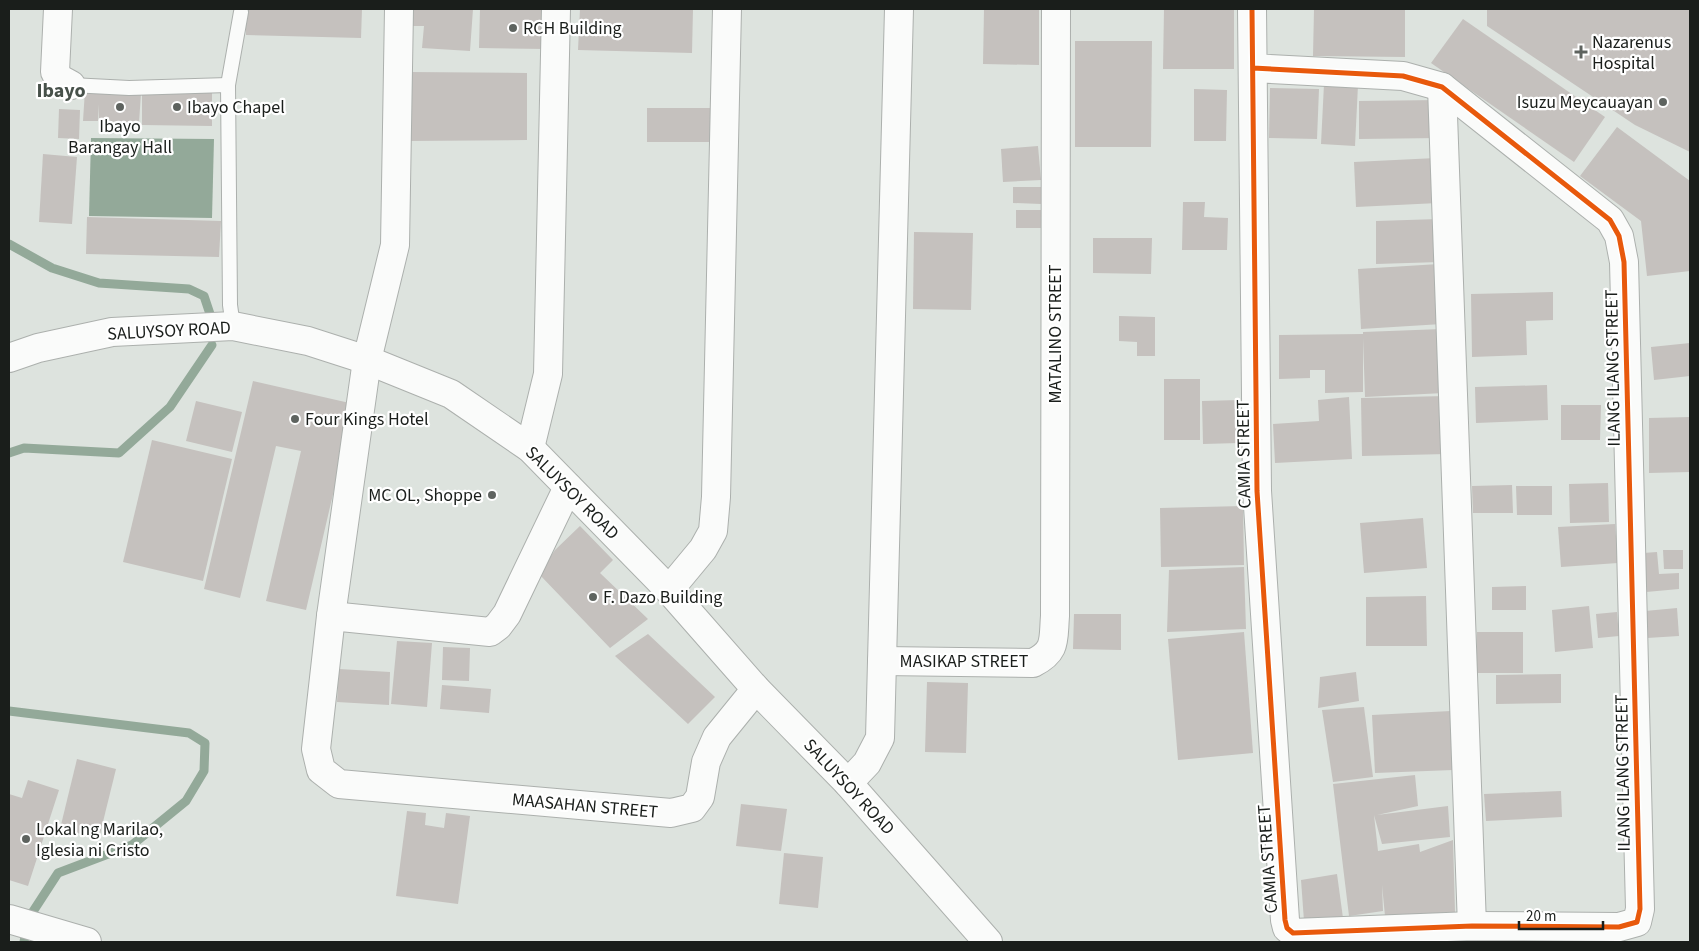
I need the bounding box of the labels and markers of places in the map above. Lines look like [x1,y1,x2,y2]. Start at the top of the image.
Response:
place label: RCH Building [523,16,622,41]
marker: RCH Building [507,22,519,34]
place label: Nazarenus Hospital [1592,30,1671,76]
marker: Nazarenus Hospital [1574,45,1588,59]
place label: Isuzu Meycauayan [1517,90,1653,115]
place label: Ibayo Chapel [187,95,285,120]
marker: Isuzu Meycauayan [1657,96,1669,108]
marker: Ibayo Barangay Hall [114,101,126,113]
marker: Ibayo Chapel [171,101,183,113]
place label: Ibayo Barangay Hall [68,114,172,160]
place label: Four Kings Hotel [305,407,428,432]
marker: Four Kings Hotel [289,413,301,425]
place label: MC OL, Shoppe [368,483,482,508]
marker: MC OL, Shoppe [486,489,498,501]
place label: F. Dazo Building [603,585,722,610]
marker: F. Dazo Building [587,591,599,603]
place label: Lokal ng Marilao, Iglesia ni Cristo [36,817,163,863]
marker: Lokal ng Marilao, Iglesia ni Cristo [20,833,32,845]

